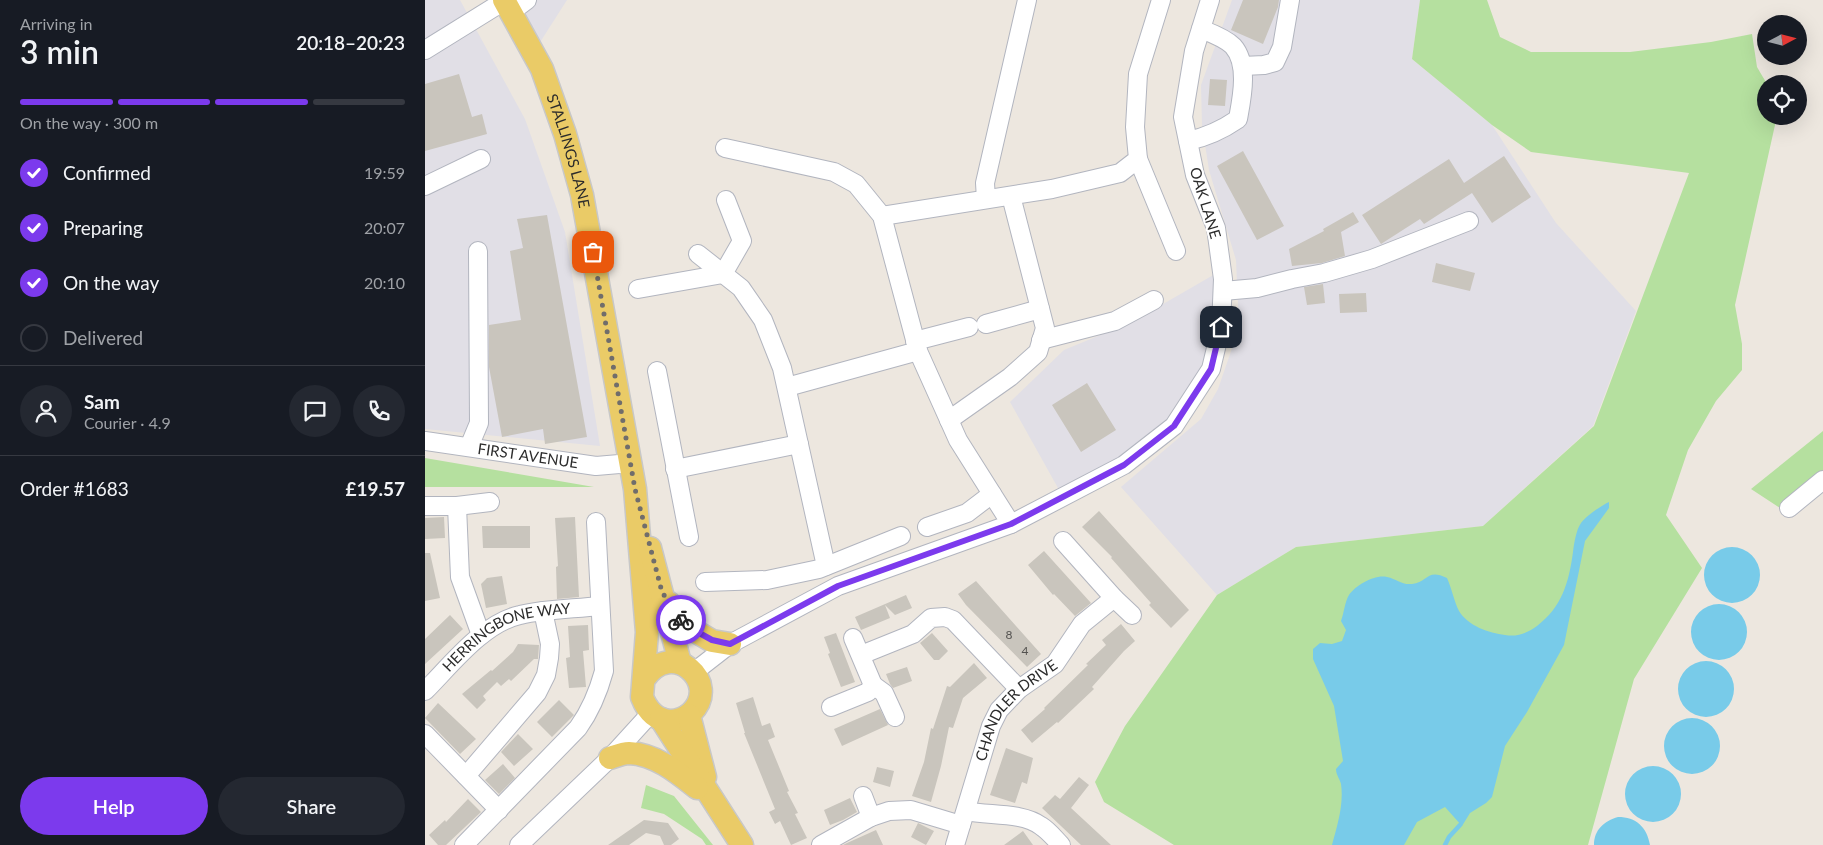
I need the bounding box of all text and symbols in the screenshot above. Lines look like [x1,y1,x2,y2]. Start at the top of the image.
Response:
text: Arriving in [20,14,93,33]
north arrow [1757,15,1807,65]
map controls [1757,15,1807,125]
text: 20:18–20:23 [296,31,405,54]
text: 3 min [20,32,99,71]
button: locate [1757,75,1807,125]
street label: STALLINGS LANE [544,91,594,209]
text: On the way · 300 m [20,113,158,132]
icon: check [20,159,48,187]
text: Confirmed [63,161,151,184]
text: 19:59 [364,163,405,182]
street label: OAK LANE [1187,165,1225,241]
icon: check [20,214,48,242]
text: Preparing [63,216,143,239]
text: 20:07 [364,218,405,237]
pin [572,231,614,273]
icon: bag [579,238,607,266]
icon: check [20,269,48,297]
text: On the way [63,271,159,294]
text: 20:10 [364,273,405,292]
pin [1200,306,1242,348]
icon: home [1207,313,1235,341]
text: Delivered [63,326,143,349]
button: person [20,385,72,437]
button: chat [289,385,341,437]
button: phone [353,385,405,437]
text: Sam [84,390,120,413]
text: Courier · 4.9 [84,413,171,432]
street label: FIRST AVENUE [477,439,579,471]
text: Order #1683 [20,477,129,500]
text: £19.57 [345,477,405,500]
courier [656,595,706,645]
street label: HERRINGBONE WAY [438,598,572,675]
icon: bike [667,606,695,634]
house number: 8 [1006,627,1013,642]
house number: 4 [1022,643,1029,658]
street label: CHANDLER DRIVE [971,655,1060,763]
button: Help [20,777,208,835]
button: Share [218,777,405,835]

